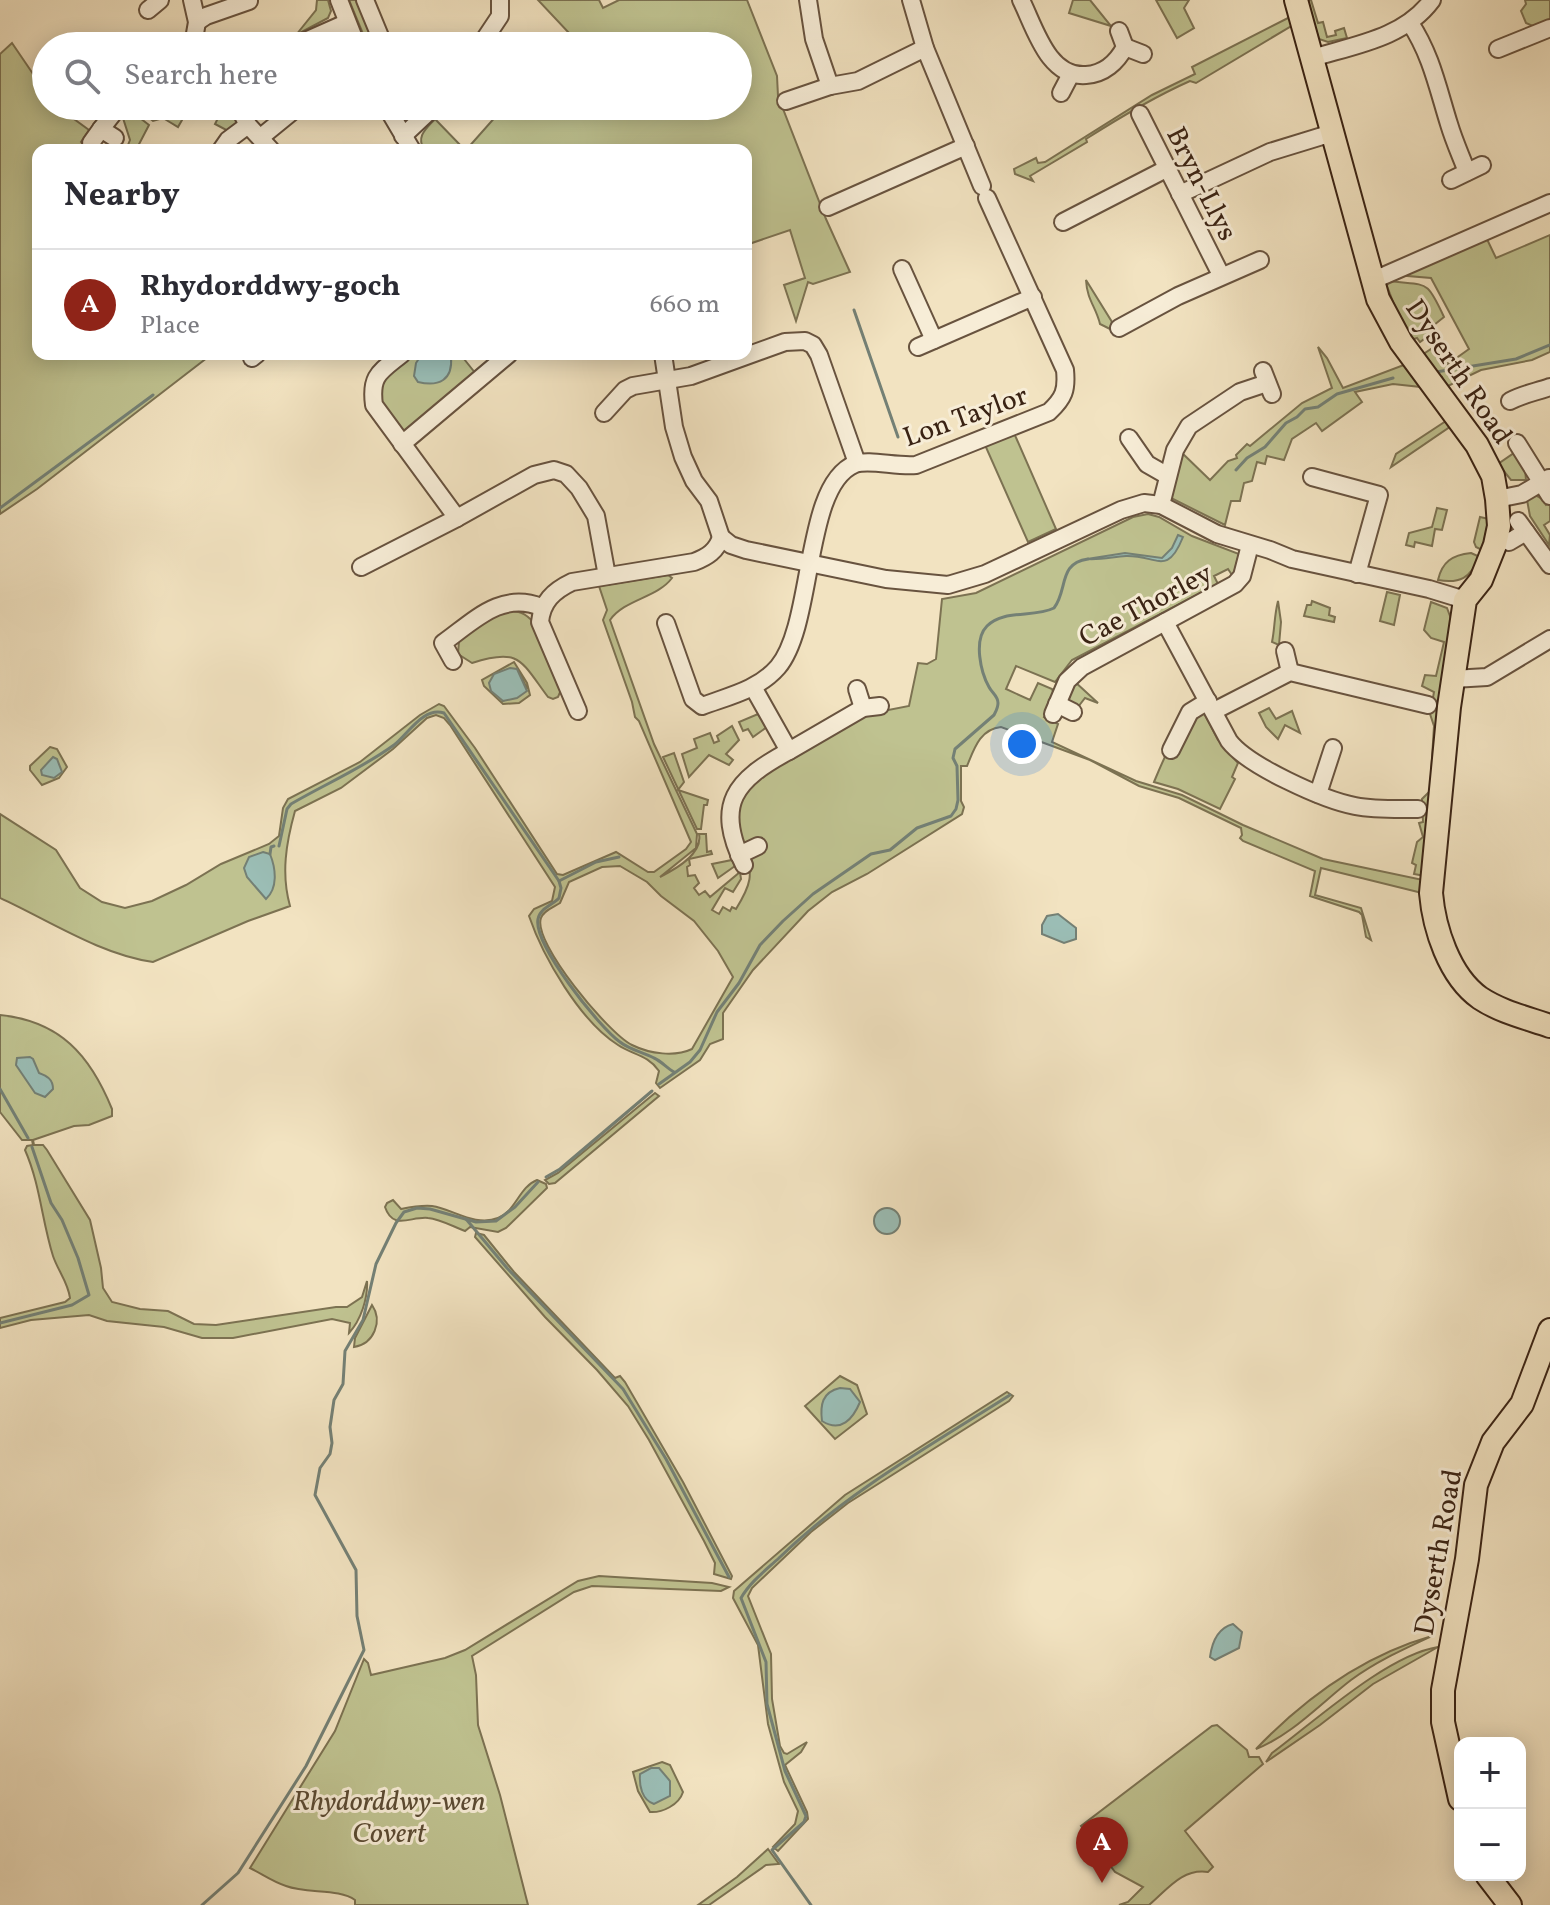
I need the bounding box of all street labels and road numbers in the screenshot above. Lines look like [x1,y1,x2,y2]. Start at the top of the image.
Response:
street label: Bryn-Llys [1155,120,1246,248]
street label: Dyserth Road [1395,292,1521,453]
street label: Lon Taylor [898,377,1034,458]
street label: Cae Thorley [1073,555,1220,658]
street label: Dyserth Road [1406,1466,1473,1639]

